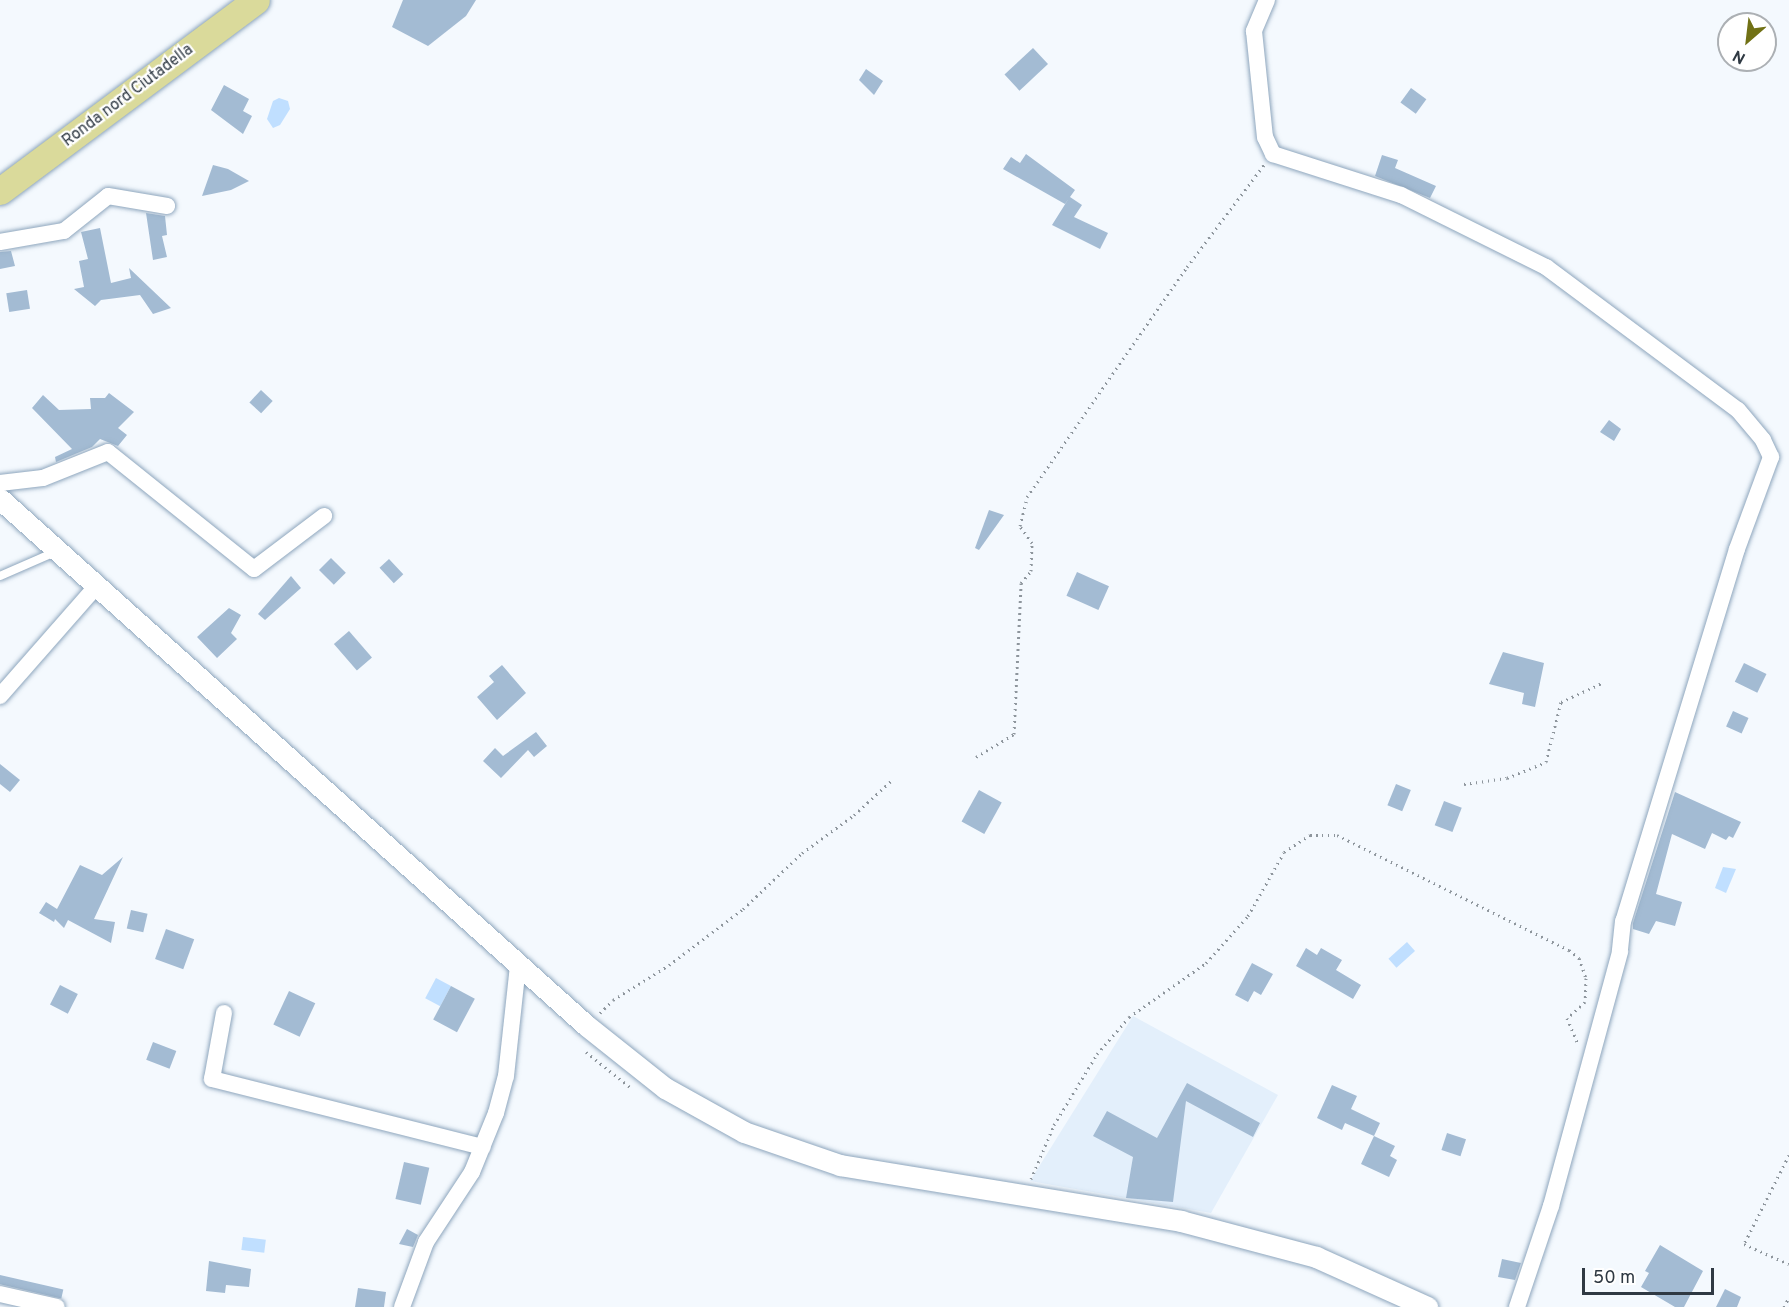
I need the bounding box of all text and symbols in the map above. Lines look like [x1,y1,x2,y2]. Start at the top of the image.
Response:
north arrow [1717,12,1777,72]
street label: Ronda nord Ciutadella [59,41,197,151]
text: N [1730,45,1749,68]
scale bar [1585,1256,1717,1294]
text: 50 m [1593,1267,1635,1290]

